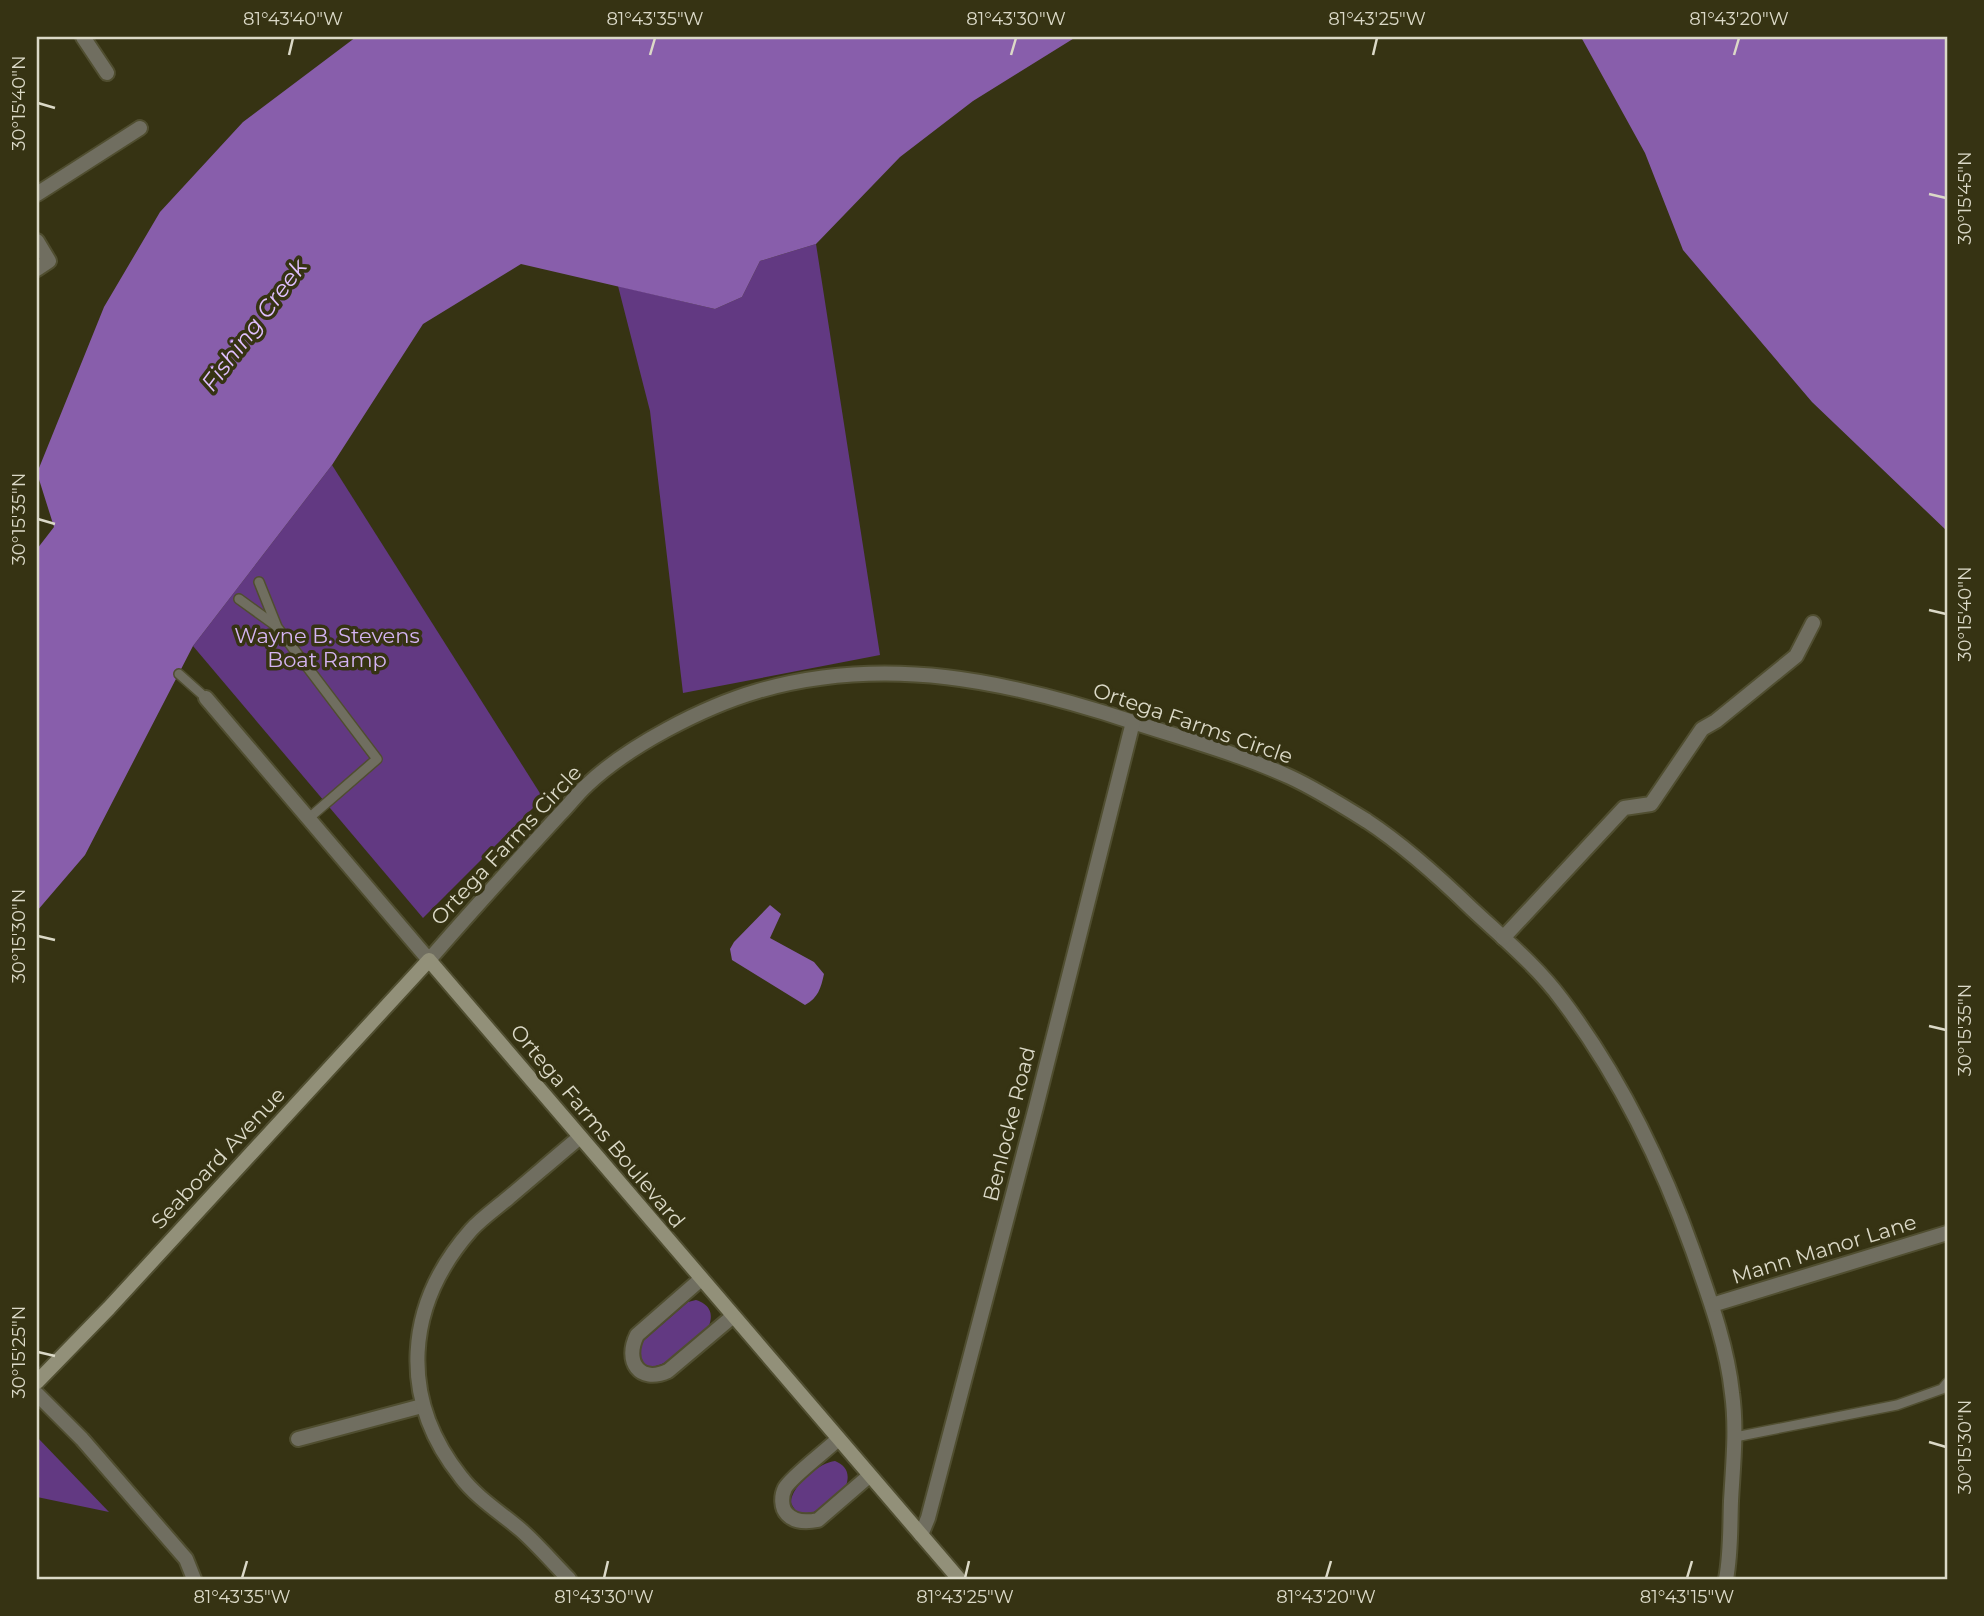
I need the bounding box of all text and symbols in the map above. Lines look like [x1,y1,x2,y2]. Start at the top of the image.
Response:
text: 81°43'40"W [243,8,343,30]
text: 81°43'35"W [606,8,704,30]
text: 81°43'30"W [966,8,1066,30]
text: 81°43'25"W [1328,8,1426,30]
text: 81°43'20"W [1689,8,1789,30]
text: 30°15'40"N [8,55,30,151]
text: 30°15'45"N [1954,151,1976,245]
water label: Fishing Creek [195,252,314,396]
text: 30°15'35"N [8,473,30,565]
text: 30°15'40"N [1954,566,1976,662]
park label: Wayne B. Stevens Boat Ramp [234,623,420,672]
street label: Ortega Farms Circle [1090,677,1296,769]
street label: Ortega Farms Circle [425,760,587,930]
text: 30°15'30"N [8,889,30,983]
text: 30°15'35"N [1954,984,1976,1076]
street label: Ortega Farms Boulevard [506,1019,690,1233]
street label: Benlocke Road [978,1044,1040,1204]
street label: Seaboard Avenue [146,1082,290,1234]
street label: Mann Manor Lane [1729,1209,1919,1289]
text: 30°15'25"N [8,1306,30,1398]
text: 30°15'30"N [1954,1400,1976,1494]
text: 81°43'35"W [193,1586,291,1608]
text: 81°43'30"W [554,1586,654,1608]
text: 81°43'25"W [916,1586,1014,1608]
text: 81°43'20"W [1276,1586,1376,1608]
text: 81°43'15"W [1640,1586,1734,1608]

